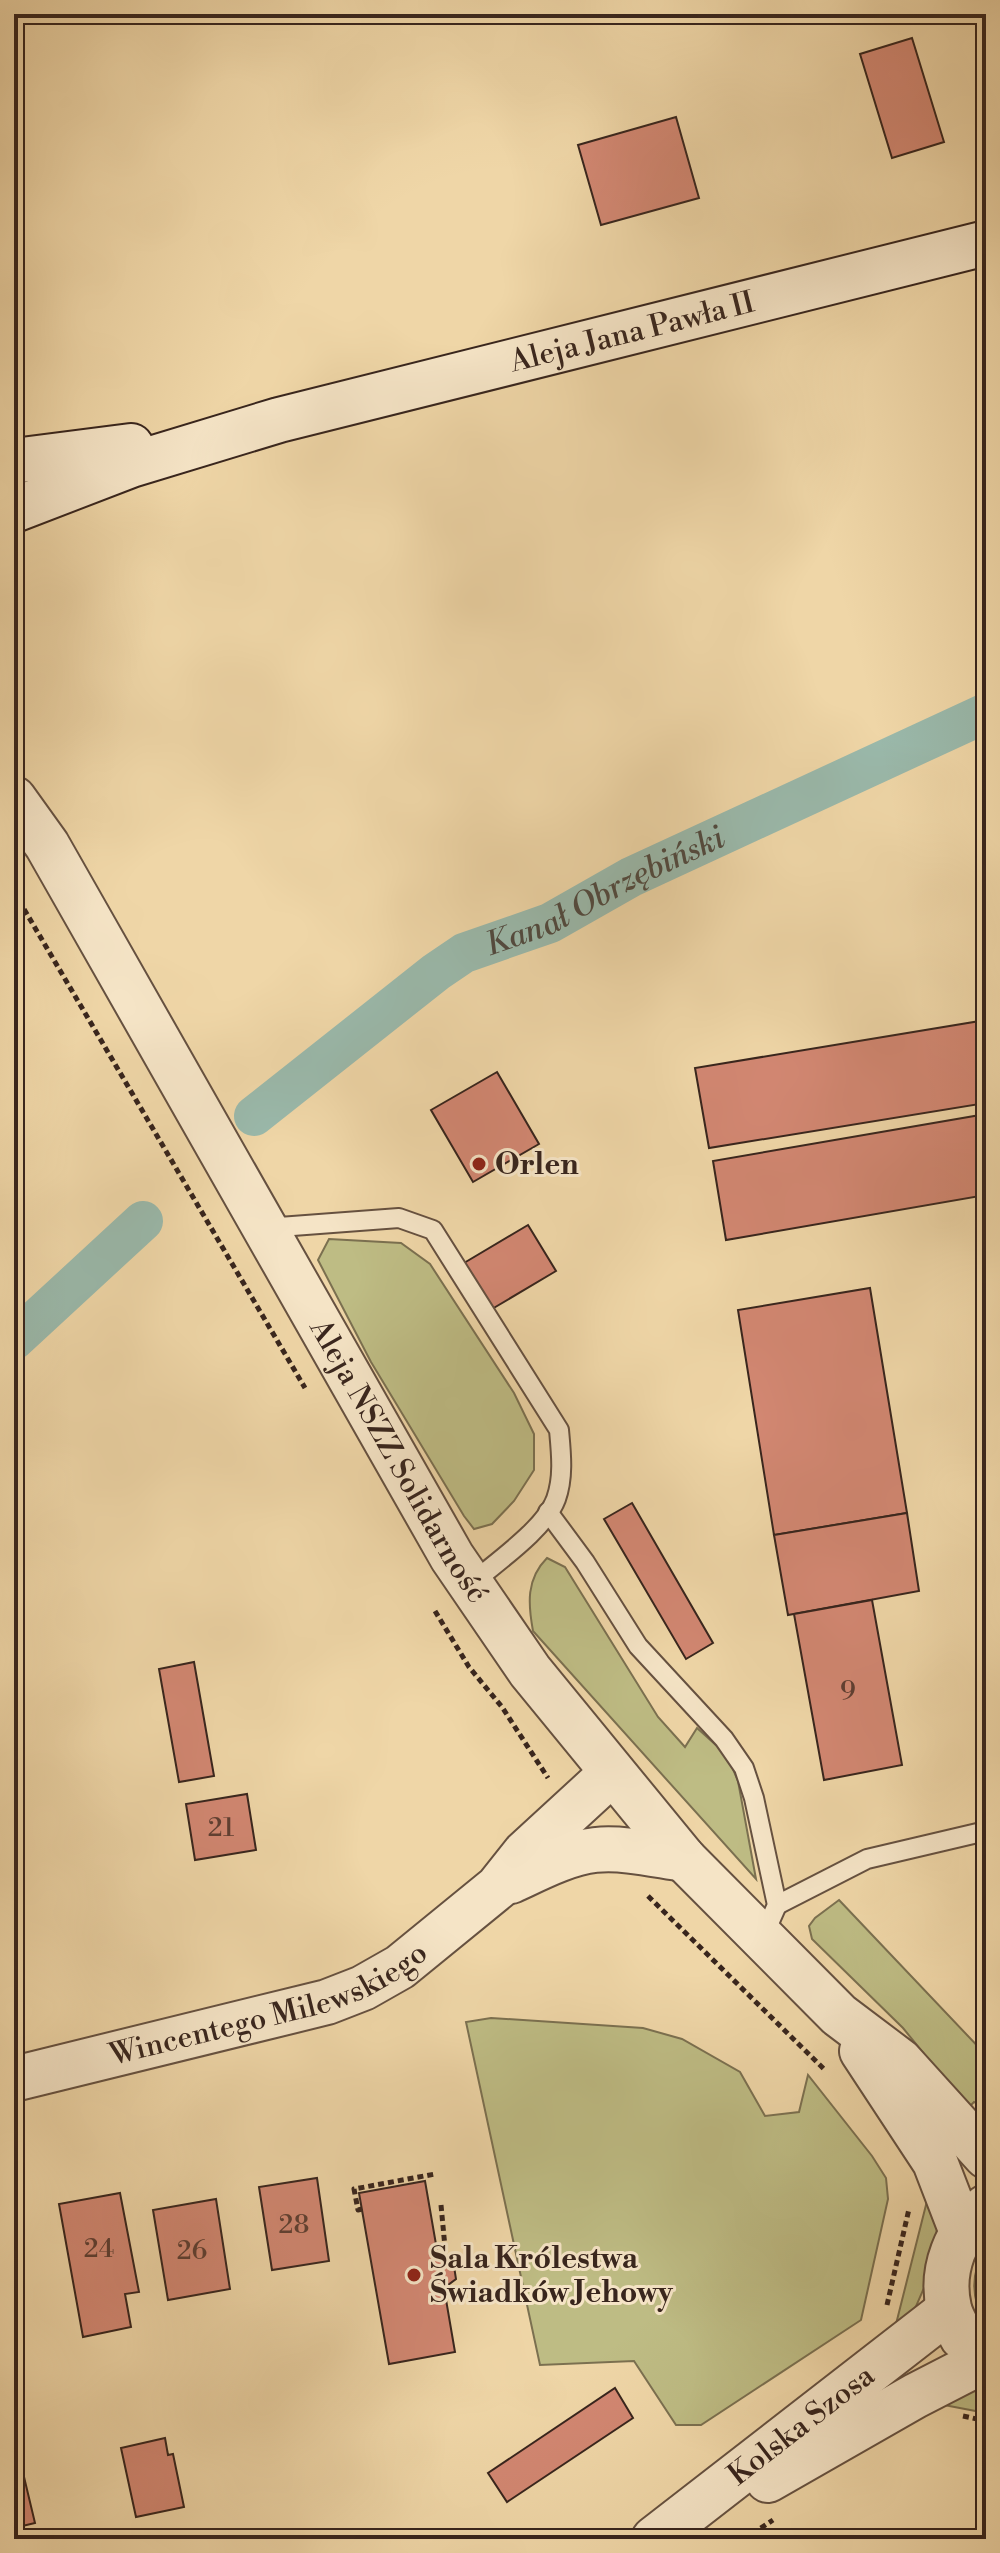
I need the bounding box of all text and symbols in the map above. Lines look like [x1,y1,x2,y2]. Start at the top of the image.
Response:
street label: Aleja Jana Pawła II [505,284,759,382]
water label: Kanał Obrzębiński [480,818,731,965]
place label: Orlen [495,1146,579,1184]
marker: Orlen [470,1155,488,1173]
street label: Aleja NSZZ Solidarność [300,1312,496,1611]
house number: 9 [840,1675,856,1707]
house number: 21 [208,1812,234,1844]
street label: Wincentego Milewskiego [105,1934,436,2075]
house number: 28 [279,2209,309,2241]
house number: 24 [84,2233,114,2265]
house number: 26 [177,2235,207,2267]
place label: Sala Królestwa Świadków Jehowy [430,2240,674,2312]
marker: Sala Królestwa Świadków Jehowy [405,2266,423,2284]
street label: Kolska Szosa [721,2356,883,2495]

